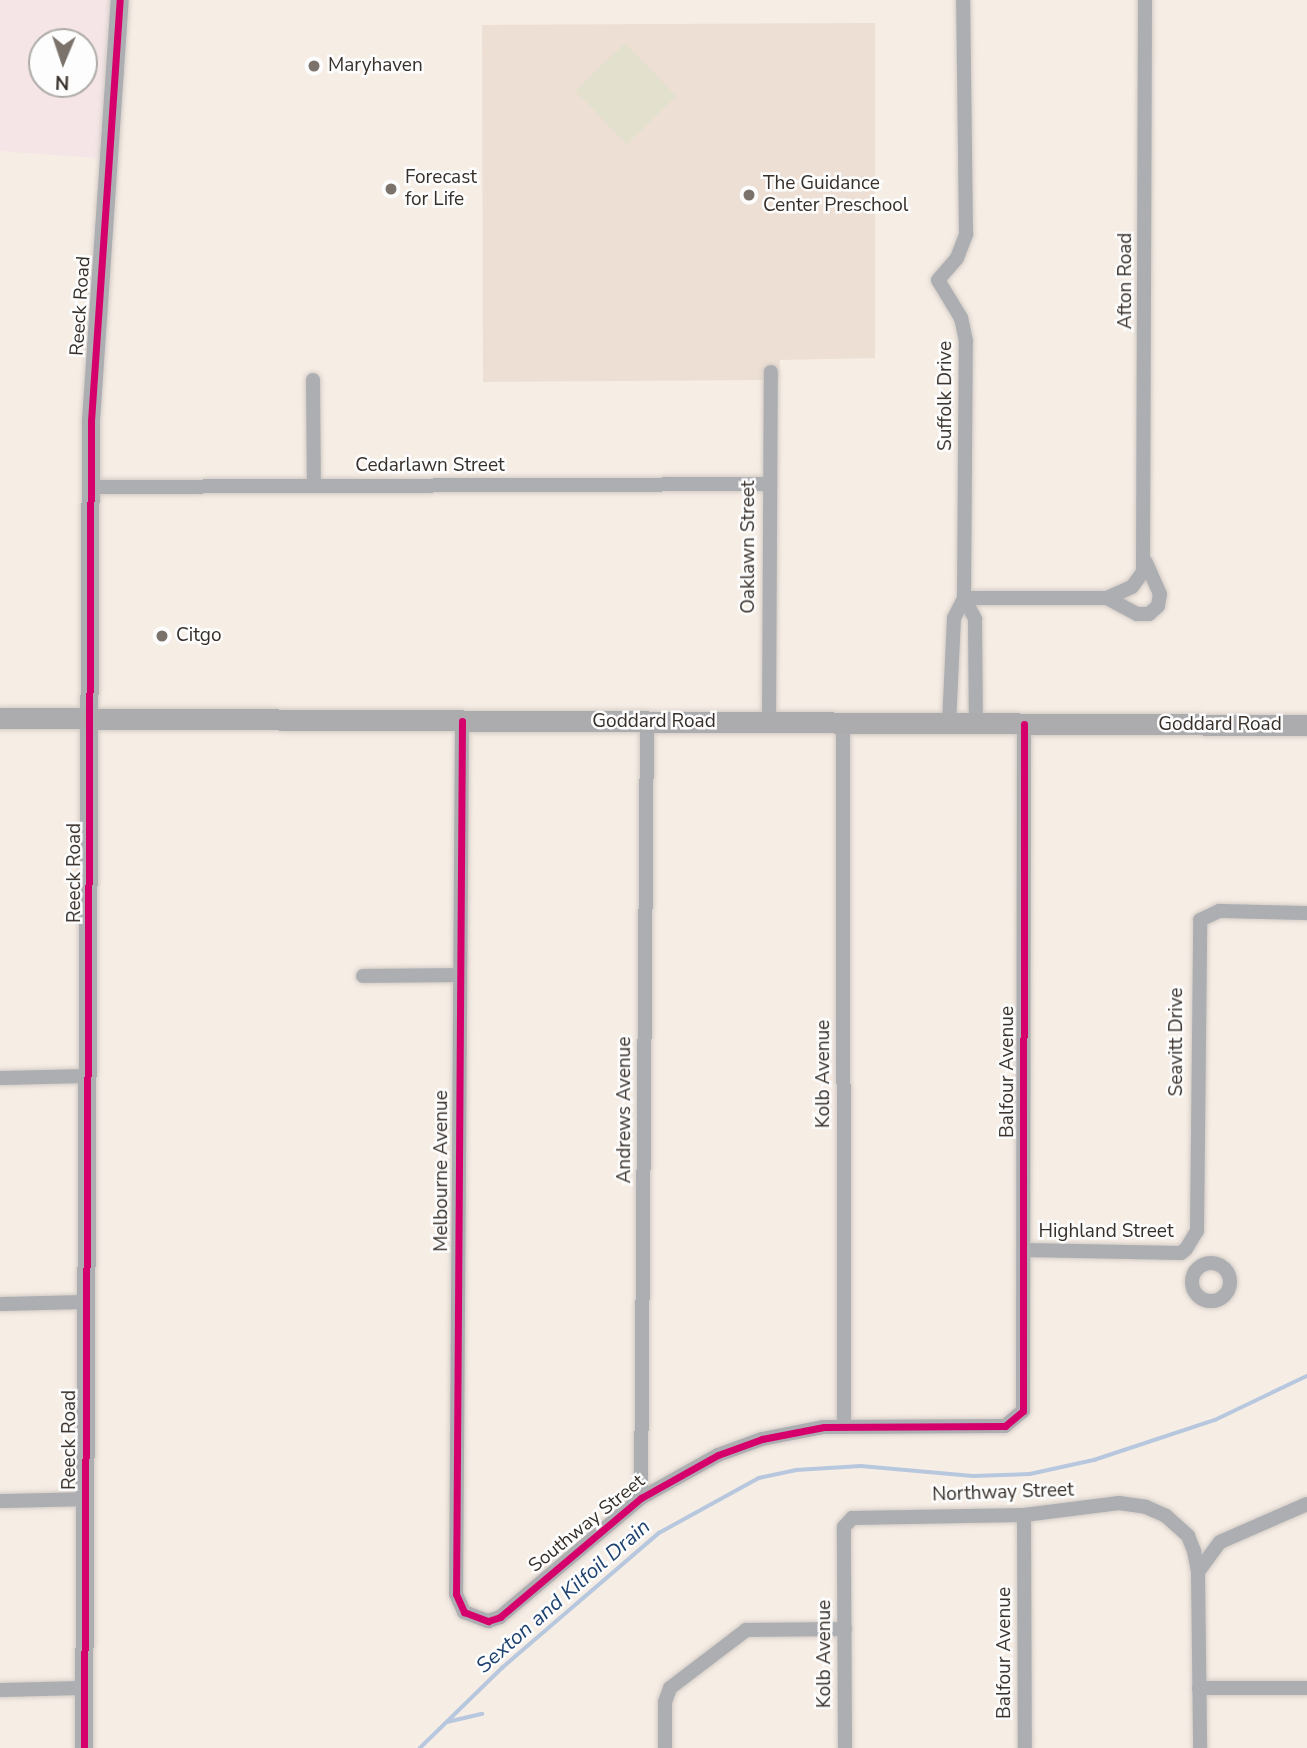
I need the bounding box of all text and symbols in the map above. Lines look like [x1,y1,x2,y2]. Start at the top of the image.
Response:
north arrow [28,28,98,98]
place label: Maryhaven [328,55,423,77]
marker: Maryhaven [306,58,322,74]
text: N [55,69,70,95]
place label: Forecast for Life [405,167,477,211]
place label: The Guidance Center Preschool [763,173,908,217]
marker: Forecast for Life [383,181,399,197]
marker: The Guidance Center Preschool [741,187,757,203]
street label: Afton Road [1115,233,1137,329]
street label: Reeck Road [66,255,96,357]
street label: Suffolk Drive [935,341,957,451]
street label: Cedarlawn Street [355,455,505,477]
street label: Oaklawn Street [738,480,760,614]
place label: Citgo [176,625,221,647]
marker: Citgo [154,628,170,644]
street label: Goddard Road [592,711,716,733]
street label: Goddard Road [1158,714,1282,736]
street label: Reeck Road [64,823,86,923]
street label: Seavitt Drive [1166,988,1188,1096]
street label: Balfour Avenue [997,1006,1019,1138]
street label: Kolb Avenue [813,1020,835,1128]
street label: Andrews Avenue [614,1037,636,1183]
street label: Melbourne Avenue [431,1090,453,1252]
street label: Highland Street [1038,1221,1174,1243]
street label: Reeck Road [59,1390,81,1490]
street label: Southway Street [524,1470,650,1578]
street label: Northway Street [932,1479,1074,1507]
water label: Sexton and Kilfoil Drain [471,1514,655,1678]
street label: Balfour Avenue [994,1587,1016,1719]
street label: Kolb Avenue [814,1600,836,1708]

